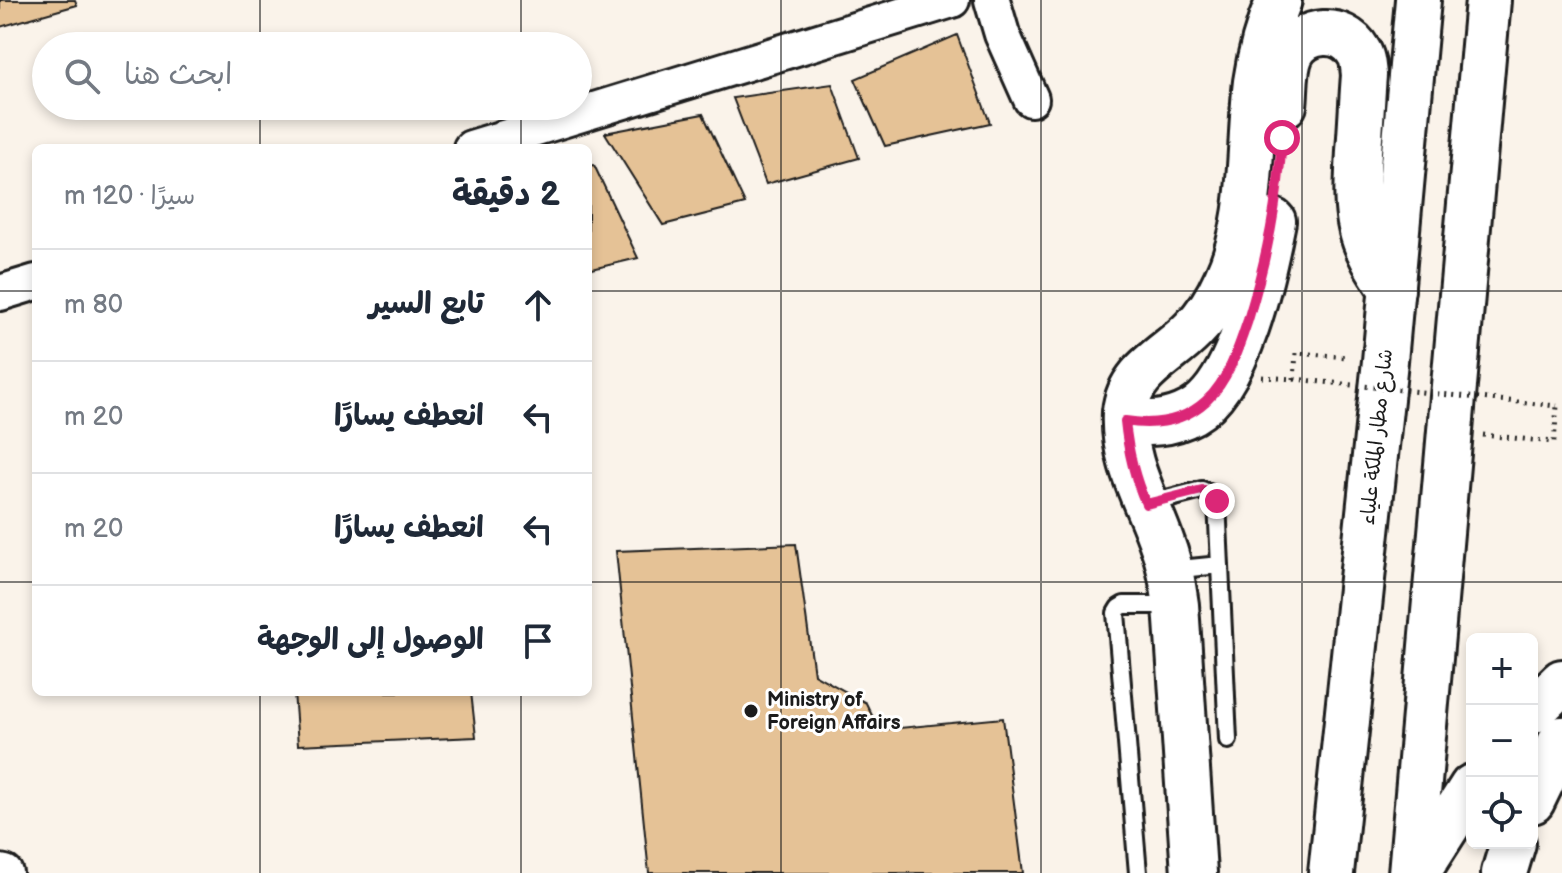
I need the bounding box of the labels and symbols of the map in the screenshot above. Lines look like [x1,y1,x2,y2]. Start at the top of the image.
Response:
route start [1264,120,1300,156]
street label: شارع مطار الملكة علياء [1356,348,1399,526]
route end [1199,483,1235,519]
place label: Ministry of Foreign Affairs [767,688,901,735]
marker: Ministry of Foreign Affairs [742,702,760,720]

